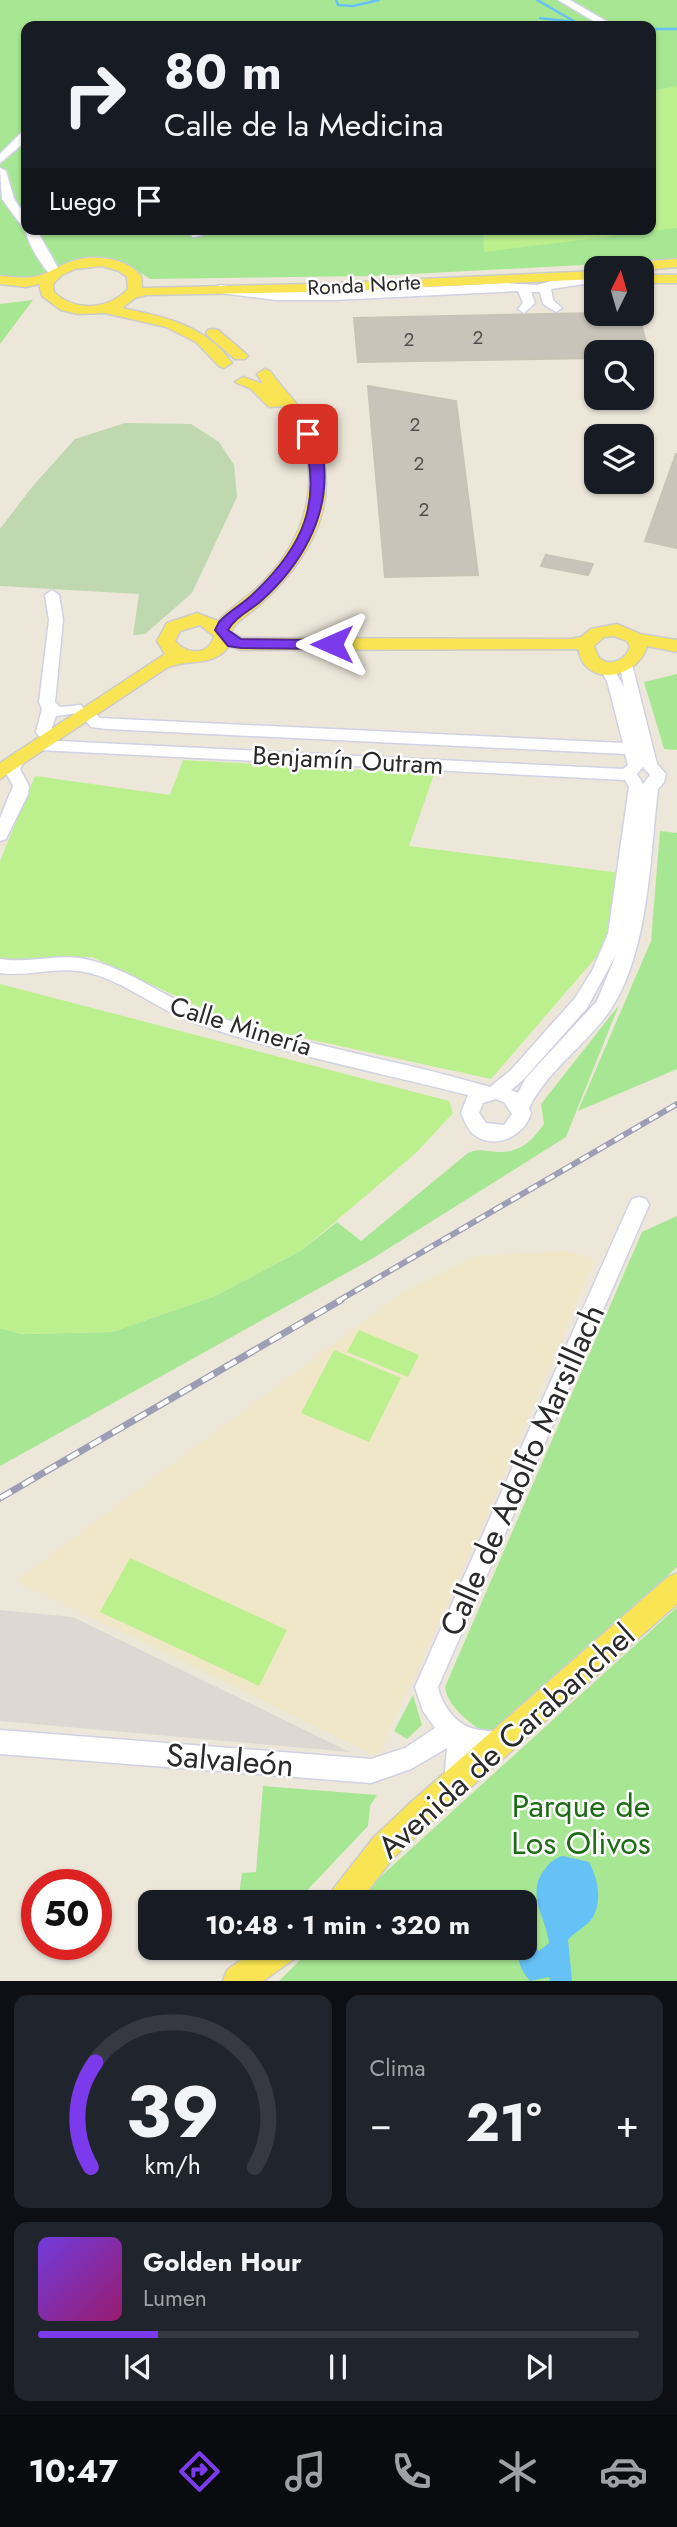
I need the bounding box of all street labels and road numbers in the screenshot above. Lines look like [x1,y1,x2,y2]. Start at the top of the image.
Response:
street label: Ronda Norte [307,267,422,303]
street label: Benjamín Outram [252,736,444,784]
street label: Calle Minería [165,986,317,1066]
street label: Calle de Adolfo Marsillach [428,1297,616,1643]
street label: Avenida de Carabanchel [367,1613,645,1869]
street label: Salvaleón [164,1732,296,1788]

